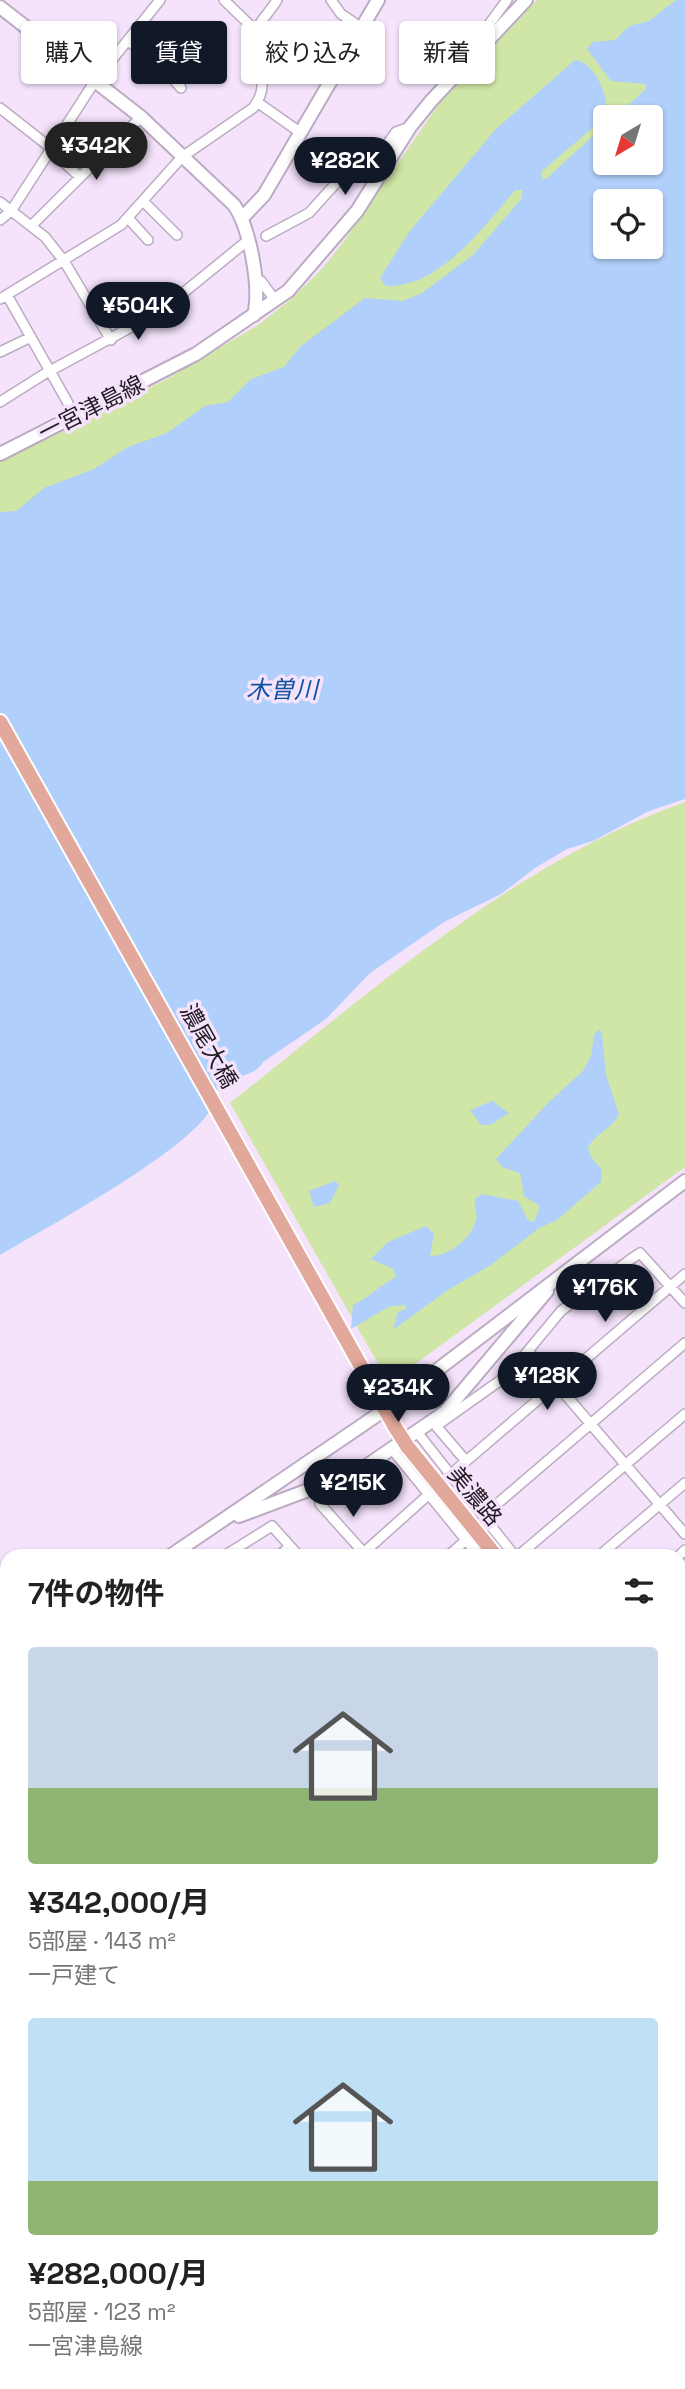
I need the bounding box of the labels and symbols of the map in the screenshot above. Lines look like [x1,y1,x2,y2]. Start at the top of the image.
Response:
north arrow [593,105,663,175]
pin: ¥342K [47,122,145,182]
pin: ¥282K [296,138,394,197]
pin: ¥504K [89,282,187,342]
street label: 一宮津島線 [33,369,149,447]
water label: 木曽川 [246,674,321,705]
street label: 濃尾大橋 [174,998,244,1094]
pin: ¥176K [556,1264,654,1324]
pin: ¥128K [498,1352,596,1412]
pin: ¥234K [349,1364,447,1424]
pin: ¥215K [304,1460,402,1519]
street label: 美濃路 [441,1460,509,1532]

